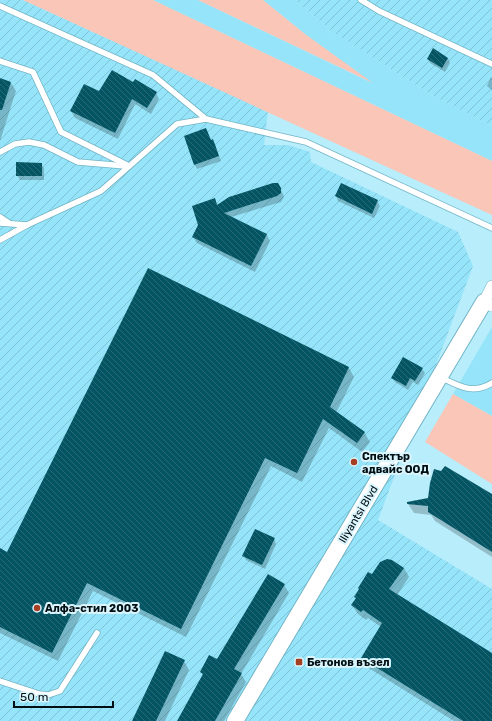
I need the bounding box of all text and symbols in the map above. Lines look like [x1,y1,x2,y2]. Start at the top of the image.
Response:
place label: Спектър адвайс ООД [362,450,429,476]
marker: Спектър адвайс ООД [349,457,359,467]
street label: Iliyantsi Blvd [336,483,381,545]
place label: Алфа-стил 2003 [45,602,138,615]
marker: Алфа-стил 2003 [32,603,42,613]
place label: Бетонов възел [307,656,390,669]
marker: Бетонов възел [294,657,304,667]
scale bar [14,683,113,709]
text: 50 m [20,690,48,704]

